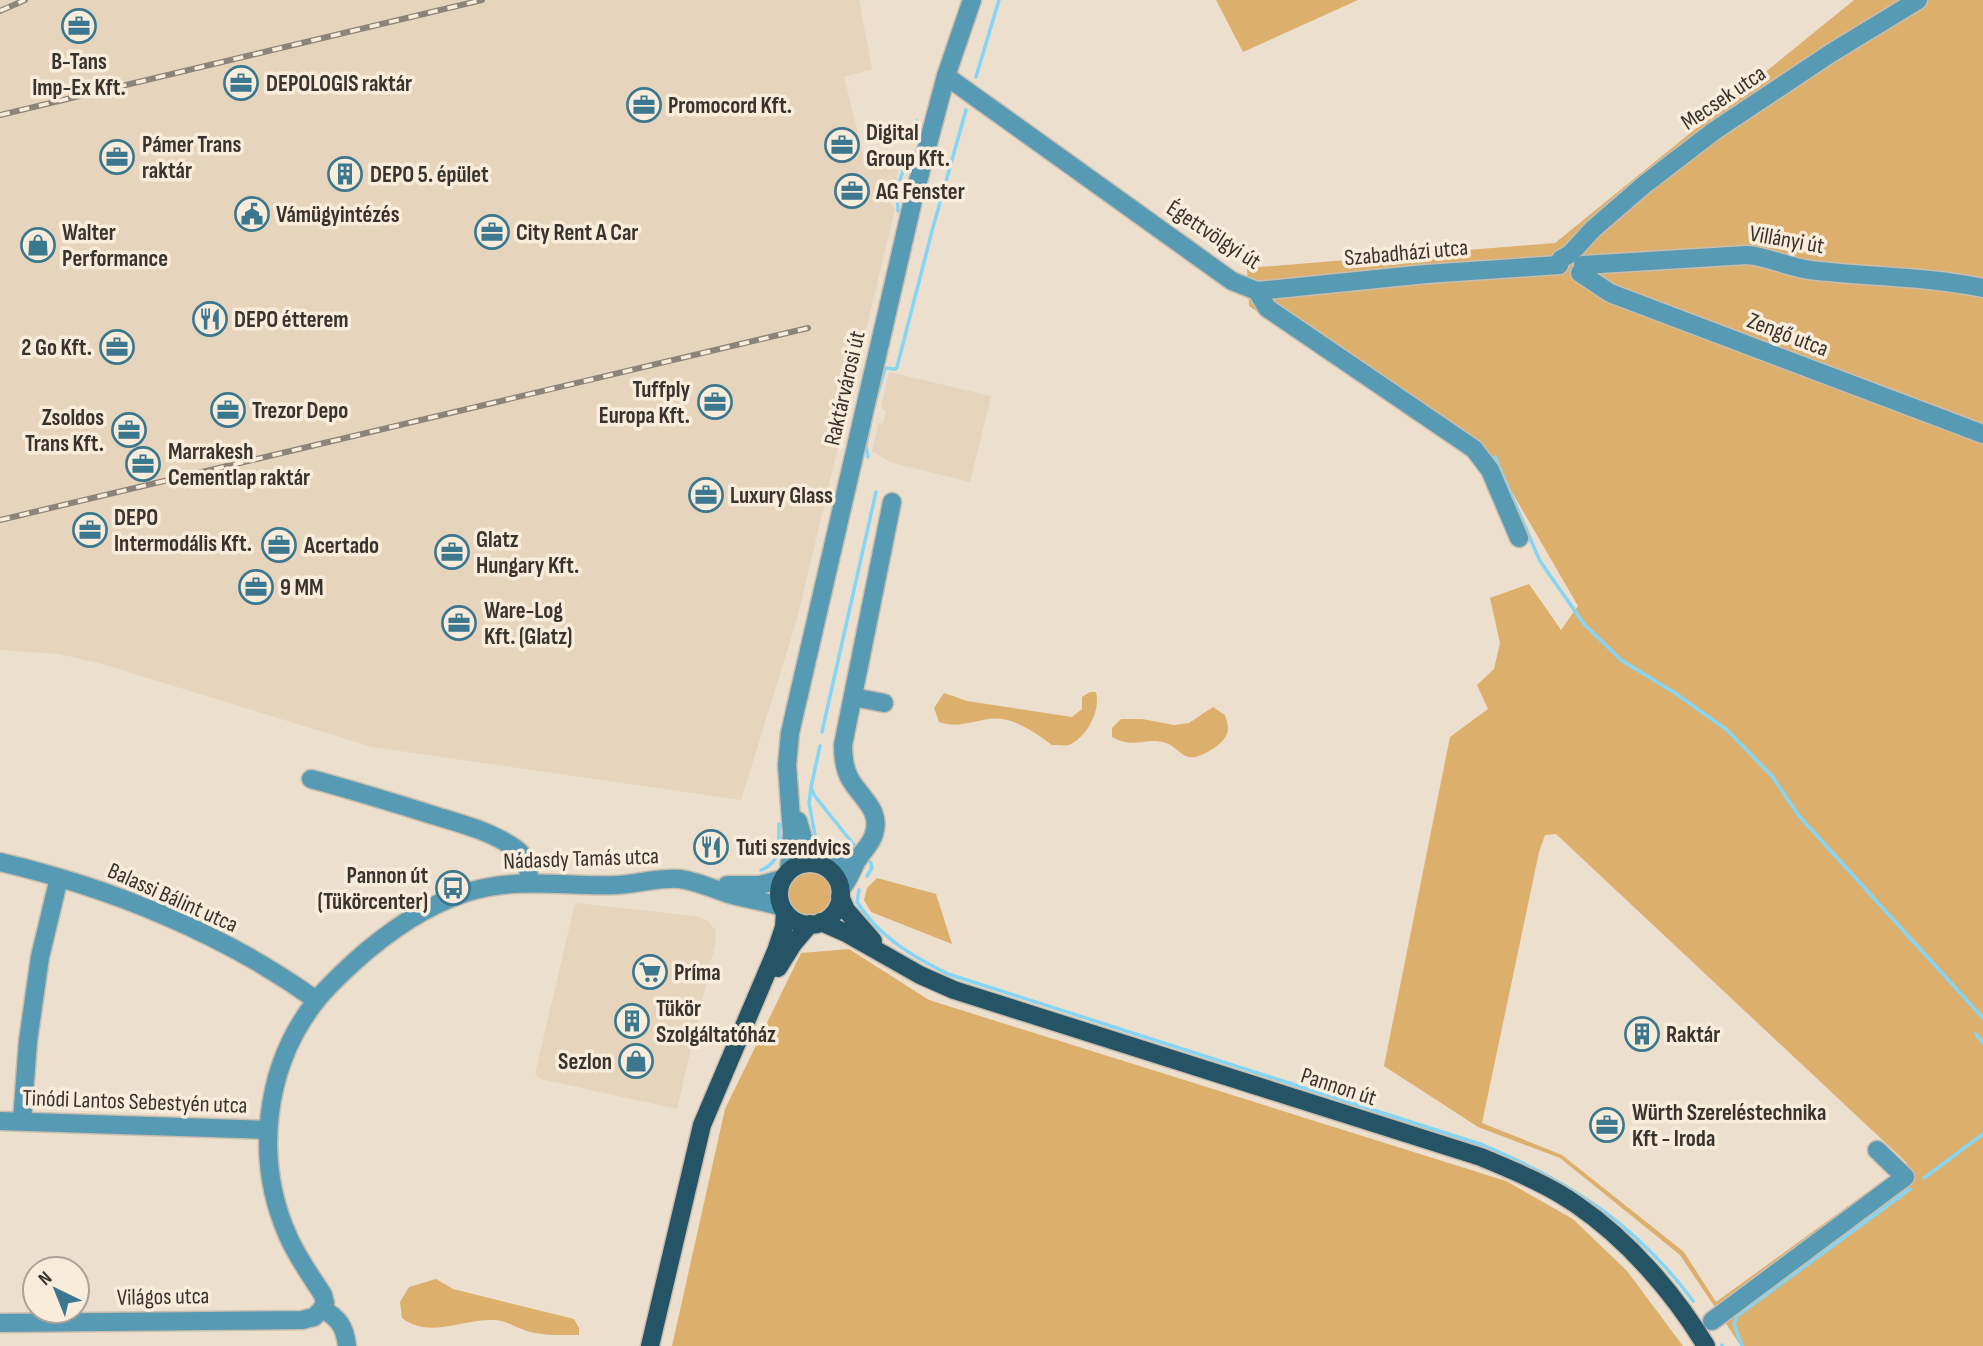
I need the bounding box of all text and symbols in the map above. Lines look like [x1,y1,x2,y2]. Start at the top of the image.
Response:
office icon: B-Tans Imp-Ex Kft. [60,7,98,45]
place label: B-Tans Imp-Ex Kft. [32,48,126,102]
street label: Mecsek utca [1676,59,1771,136]
office icon: DEPOLOGIS raktár [222,64,260,102]
place label: DEPOLOGIS raktár [266,70,412,98]
office icon: Promocord Kft. [625,86,663,124]
place label: Promocord Kft. [668,92,792,120]
place label: Digital Group Kft. [866,119,950,173]
office icon: Digital Group Kft. [823,126,861,164]
place label: Pámer Trans raktár [142,131,241,185]
office icon: Pámer Trans raktár [98,138,136,176]
building icon: DEPO 5. épület [326,155,364,193]
place label: DEPO 5. épület [370,161,489,189]
office icon: AG Fenster [833,172,871,210]
place label: AG Fenster [875,178,965,206]
street label: Égettvölgyi út [1161,194,1266,276]
public building icon: Vámügyintézés [233,195,271,233]
place label: Vámügyintézés [276,201,400,229]
office icon: City Rent A Car [473,213,511,251]
place label: Walter Performance [62,219,168,273]
place label: City Rent A Car [516,219,638,247]
street label: Villányi út [1747,220,1826,260]
shop icon: Walter Performance [19,226,57,264]
street label: Szabadházi utca [1343,234,1469,272]
restaurant icon: DEPO étterem [191,300,229,338]
place label: DEPO étterem [234,306,348,334]
street label: Zengő utca [1743,307,1832,363]
office icon: 2 Go Kft. [98,328,136,366]
street label: Raktárvárosi út [818,328,872,448]
place label: 2 Go Kft. [21,334,92,362]
place label: Tuffply Europa Kft. [599,376,690,430]
office icon: Tuffply Europa Kft. [696,383,734,421]
office icon: Trezor Depo [209,391,247,429]
place label: Trezor Depo [252,397,348,425]
place label: Zsoldos Trans Kft. [25,404,104,458]
office icon: Zsoldos Trans Kft. [110,411,148,449]
place label: Marrakesh Cementlap raktár [168,438,310,492]
office icon: Marrakesh Cementlap raktár [124,445,162,483]
office icon: Luxury Glass [687,476,725,514]
place label: Luxury Glass [730,482,833,510]
place label: DEPO Intermodális Kft. [114,504,252,558]
office icon: DEPO Intermodális Kft. [71,511,109,549]
office icon: Acertado [260,526,298,564]
place label: Glatz Hungary Kft. [476,526,579,580]
place label: Acertado [303,532,379,560]
office icon: Glatz Hungary Kft. [433,533,471,571]
office icon: 9 MM [237,568,275,606]
place label: 9 MM [280,574,324,602]
place label: Ware-Log Kft. (Glatz) [484,597,572,651]
office icon: Ware-Log Kft. (Glatz) [440,604,478,642]
restaurant icon: Tuti szendvics [692,828,730,866]
place label: Tuti szendvics [736,834,851,862]
street label: Nádasdy Tamás utca [503,842,659,876]
street label: Balassi Bálint utca [103,857,242,939]
place label: Pannon út (Tükörcenter) [318,862,428,916]
bus stop icon: Pannon út (Tükörcenter) [434,869,472,907]
supermarket icon: Príma [631,953,669,991]
place label: Príma [674,959,721,987]
place label: Tükör Szolgáltatóház [656,995,776,1049]
building icon: Tükör Szolgáltatóház [613,1002,651,1040]
building icon: Raktár [1623,1015,1661,1053]
place label: Raktár [1666,1021,1720,1049]
shop icon: Sezlon [617,1042,655,1080]
place label: Sezlon [558,1048,612,1076]
street label: Pannon út [1297,1062,1380,1112]
street label: Tinódi Lantos Sebestyén utca [22,1084,248,1120]
place label: Würth Szereléstechnika Kft - Iroda [1632,1099,1826,1153]
office icon: Würth Szereléstechnika Kft - Iroda [1588,1106,1626,1144]
north arrow [21,1255,91,1325]
text: N [34,1267,57,1291]
street label: Világos utca [117,1282,210,1312]

